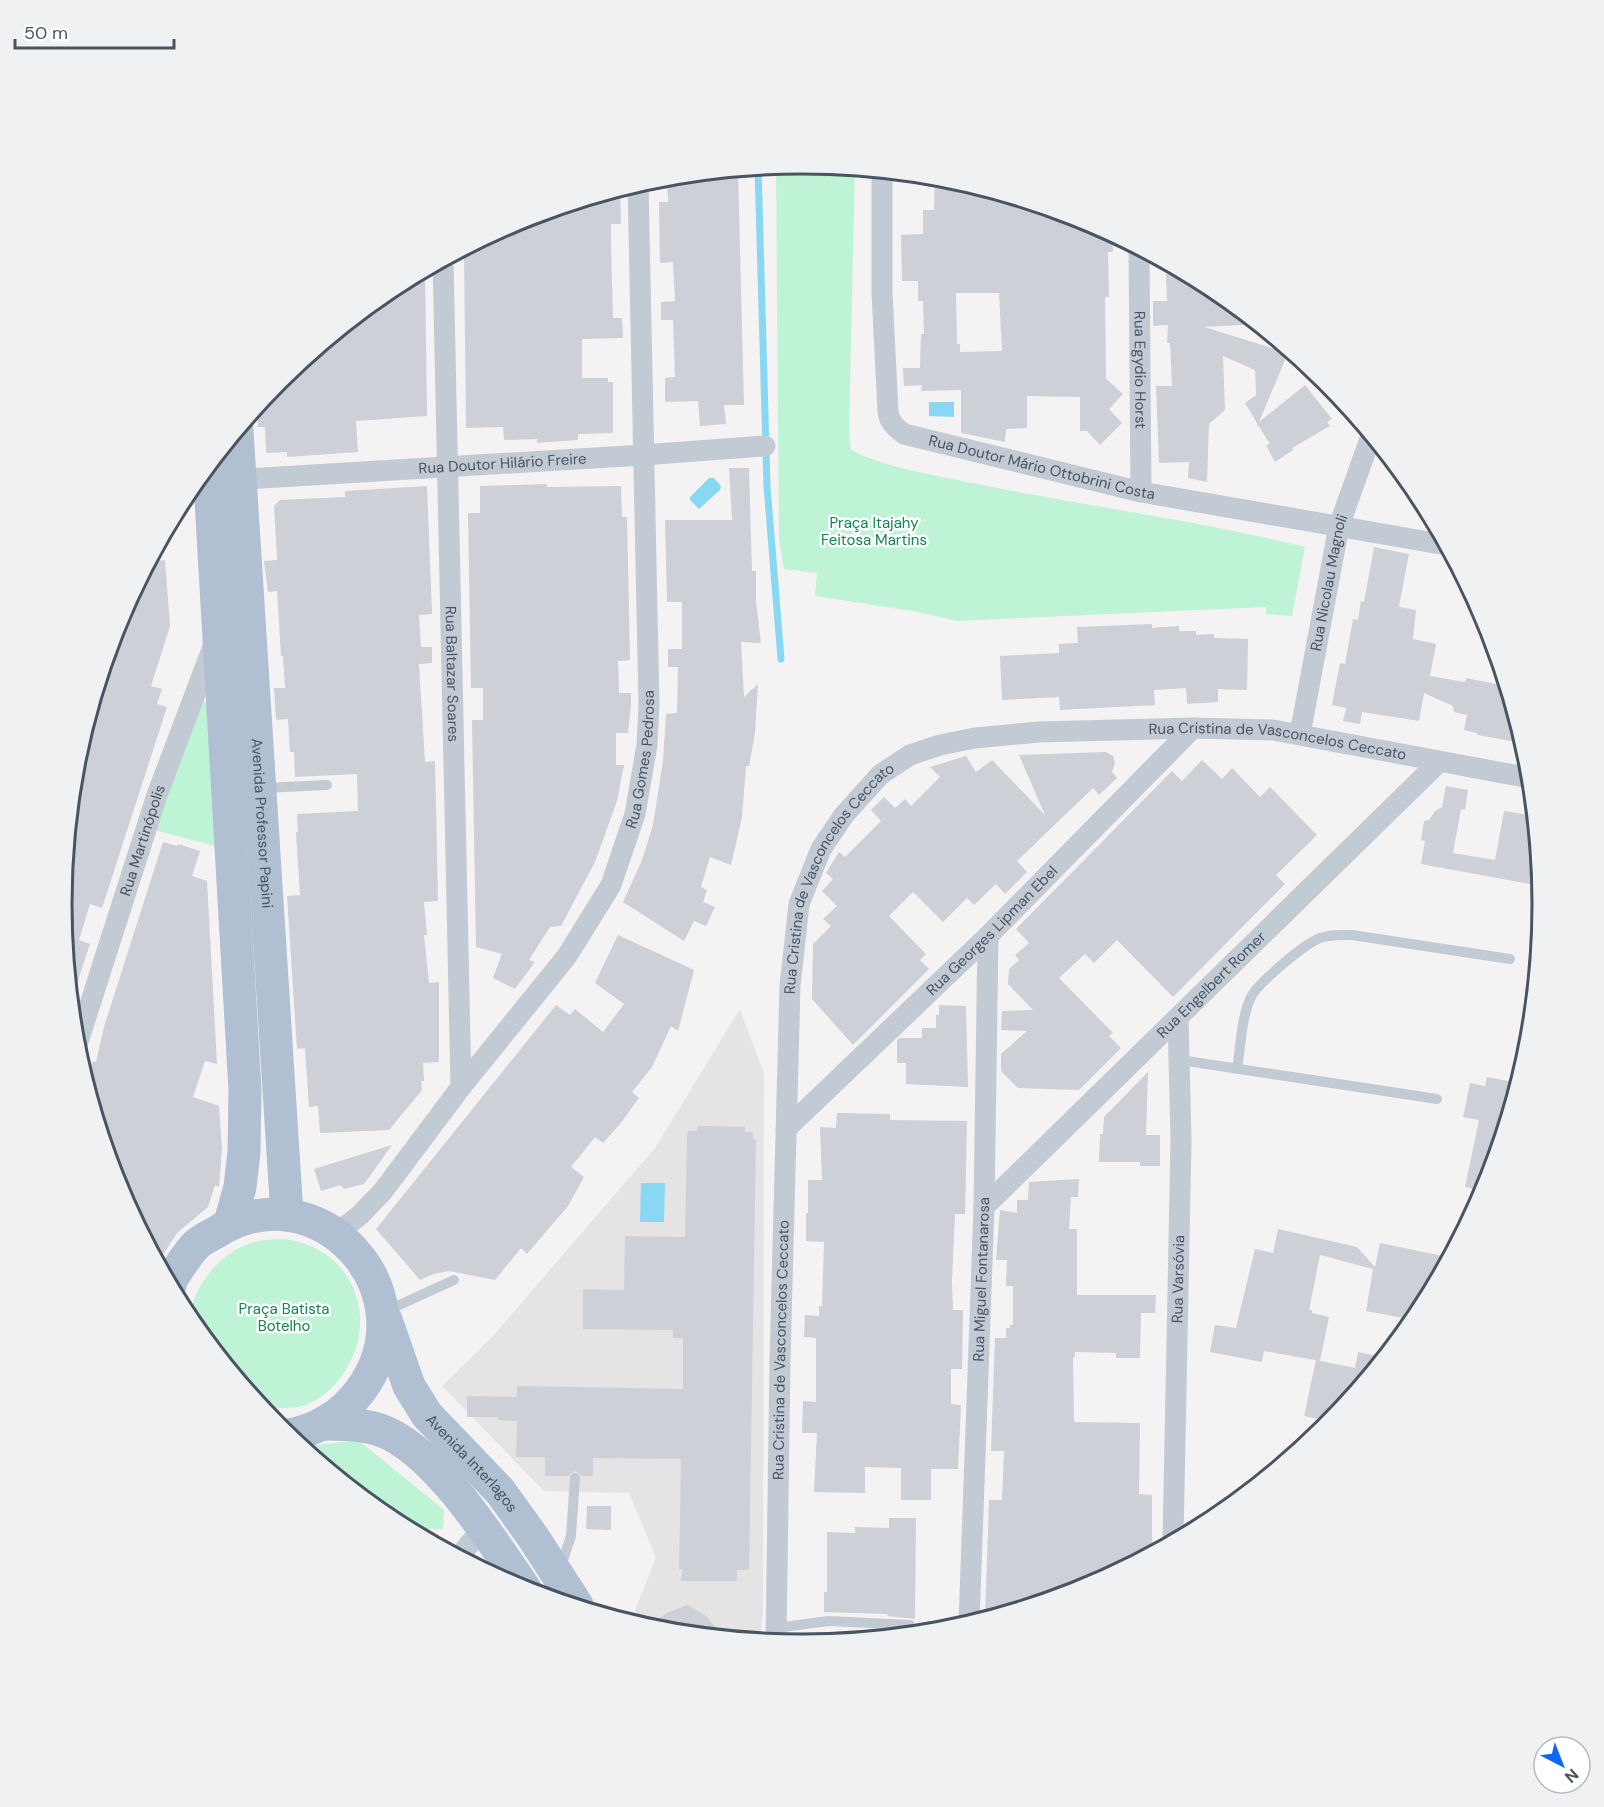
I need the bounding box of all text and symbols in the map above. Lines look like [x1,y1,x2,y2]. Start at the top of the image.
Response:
scale bar [15,12,174,50]
text: 50 m [24,21,68,45]
street label: Rua Egydio Horst [1130,311,1150,429]
street label: Rua Doutor Mário Ottobrini Costa [927,430,1157,504]
street label: Rua Doutor Hilário Freire [418,448,587,479]
street label: Rua Nicolau Magnoli [1306,511,1352,653]
park label: Praça Itajahy Feitosa Martins [821,513,927,550]
street label: Rua Baltazar Soares [441,606,463,742]
street label: Rua Gomes Pedrosa [621,690,659,831]
street label: Rua Cristina de Vasconcelos Ceccato [1148,718,1408,765]
street label: Avenida Professor Papini [247,737,277,909]
street label: Rua Cristina de Vasconcelos Ceccato [780,758,898,994]
street label: Rua Martinópolis [115,782,170,899]
street label: Rua Georges Lipman Ebel [922,861,1062,1000]
street label: Rua Engelbert Romer [1153,927,1270,1042]
street label: Rua Miguel Fontanarosa [968,1197,994,1362]
street label: Rua Cristina de Vasconcelos Ceccato [768,1220,794,1480]
street label: Rua Varsóvia [1167,1235,1189,1323]
park label: Praça Batista Botelho [239,1299,329,1336]
street label: Avenida Interlagos [421,1410,522,1516]
north arrow [1532,1735,1592,1795]
text: N [1560,1764,1583,1787]

